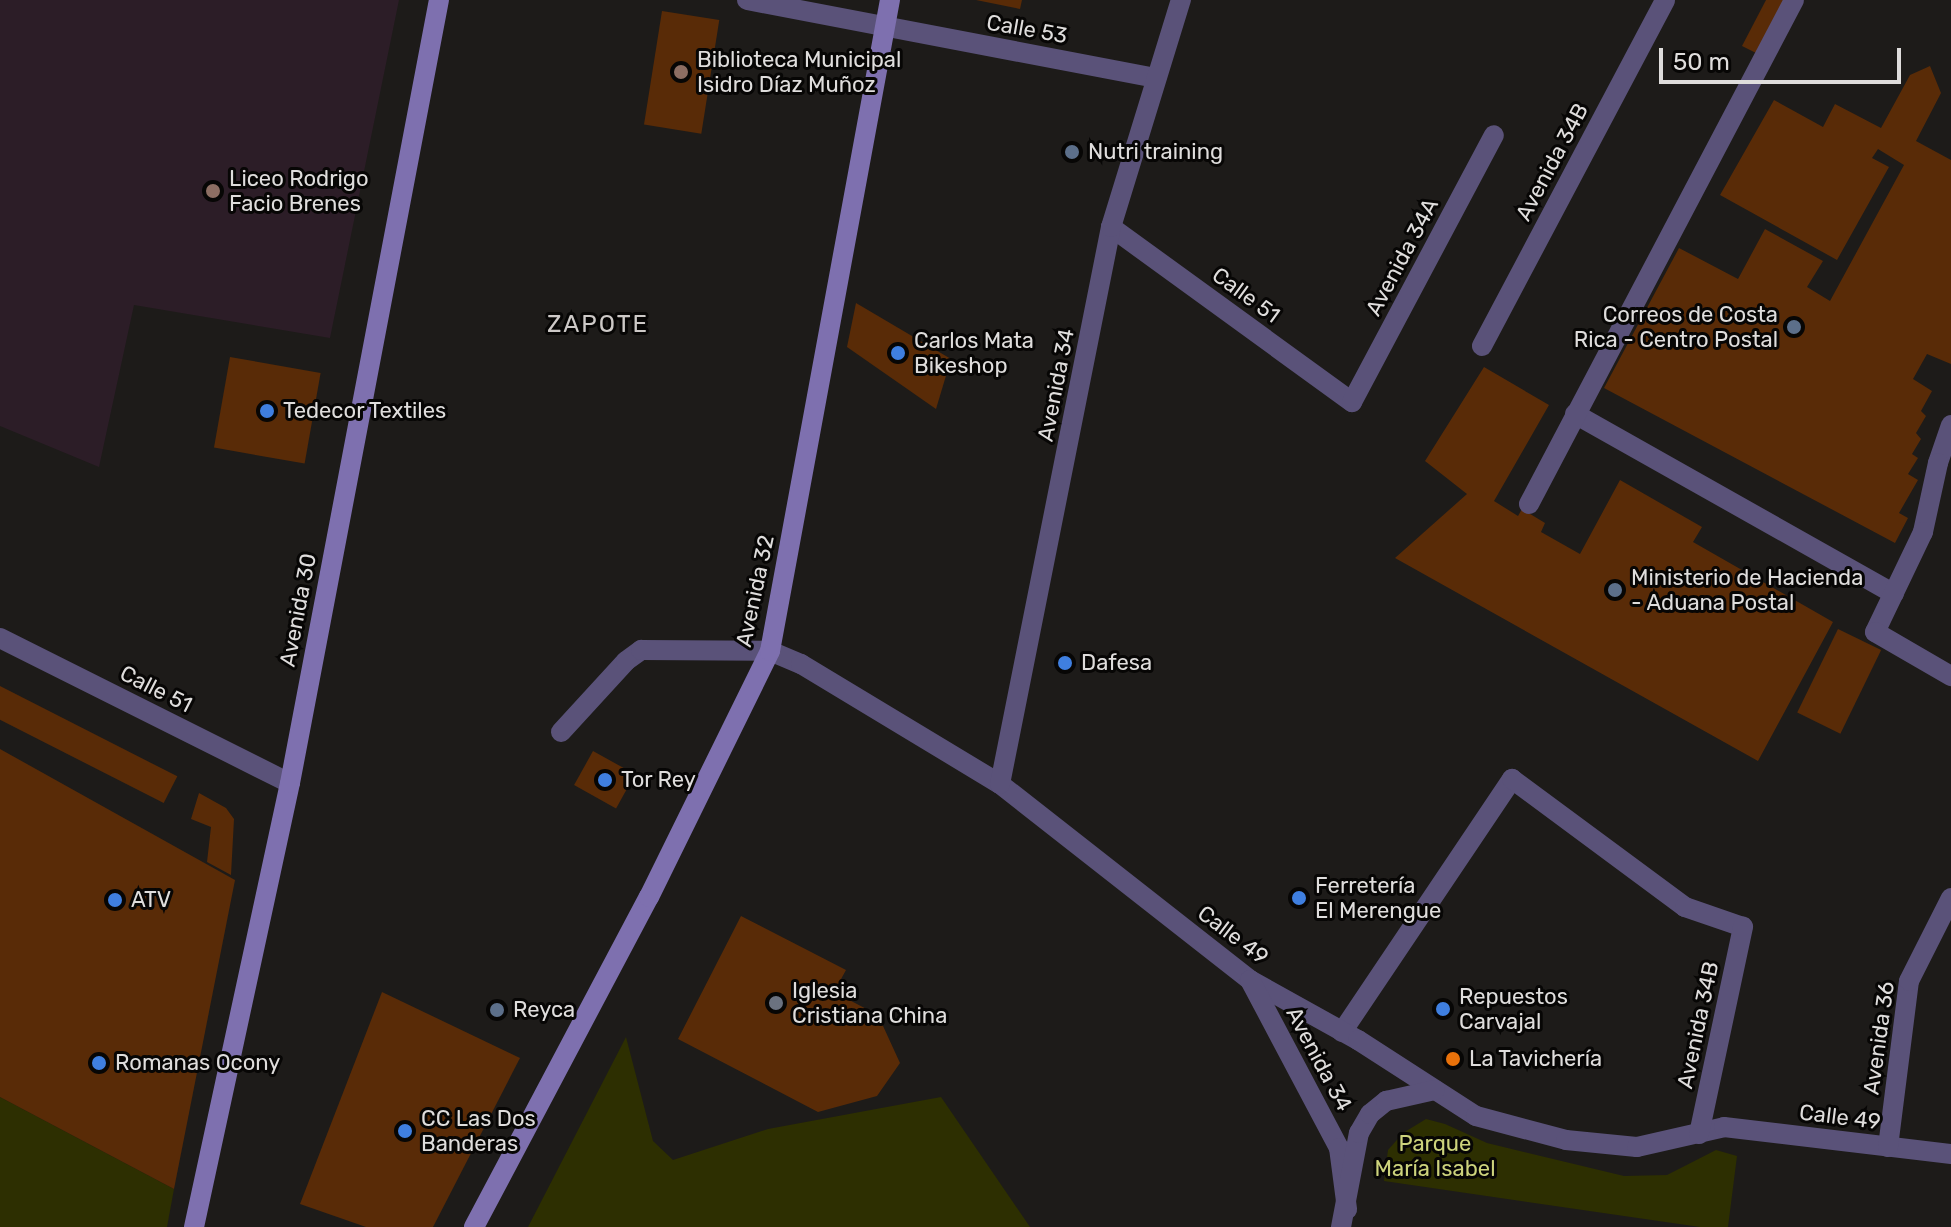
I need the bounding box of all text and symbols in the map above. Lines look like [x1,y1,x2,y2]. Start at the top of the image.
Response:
street label: Calle 53 [985,9,1069,49]
scale bar [1663,32,1905,82]
place label: Biblioteca Municipal Isidro Díaz Muñoz [697,46,901,98]
text: 50 m [1673,48,1730,76]
marker: Biblioteca Municipal Isidro Díaz Muñoz [672,63,690,81]
street label: Avenida 34B [1510,99,1594,225]
place label: Nutri training [1088,139,1224,165]
marker: Nutri training [1063,143,1081,161]
place label: Liceo Rodrigo Facio Brenes [229,165,369,216]
marker: Liceo Rodrigo Facio Brenes [204,182,222,200]
street label: Avenida 34A [1360,194,1444,320]
street label: Calle 51 [1207,262,1285,328]
place label: Correos de Costa Rica - Centro Postal [1574,301,1778,352]
district label: ZAPOTE [547,311,649,339]
marker: Correos de Costa Rica - Centro Postal [1785,318,1803,336]
street label: Avenida 34 [1032,326,1080,444]
place label: Carlos Mata Bikeshop [914,327,1034,378]
marker: Carlos Mata Bikeshop [889,344,907,362]
place label: Tedecor Textiles [283,398,447,424]
marker: Tedecor Textiles [258,402,276,420]
street label: Avenida 32 [730,533,780,649]
street label: Avenida 30 [274,551,322,669]
place label: Ministerio de Hacienda - Aduana Postal [1631,564,1863,616]
marker: Ministerio de Hacienda - Aduana Postal [1606,581,1624,599]
place label: Dafesa [1081,650,1152,676]
marker: Dafesa [1056,654,1074,672]
street label: Calle 51 [116,660,196,718]
place label: Tor Rey [621,767,696,793]
marker: Tor Rey [596,771,614,789]
place label: Ferretería El Merengue [1315,872,1441,924]
place label: ATV [131,887,171,913]
marker: Ferretería El Merengue [1290,889,1308,907]
marker: ATV [106,891,124,909]
street label: Calle 49 [1192,900,1274,970]
street label: Avenida 34B [1672,959,1724,1091]
place label: Iglesia Cristiana China [792,977,947,1028]
street label: Avenida 36 [1858,980,1900,1096]
place label: Repuestos Carvajal [1459,983,1568,1034]
marker: Iglesia Cristiana China [767,994,785,1012]
place label: Reyca [513,997,575,1023]
marker: Repuestos Carvajal [1434,1000,1452,1018]
marker: Reyca [488,1001,506,1019]
street label: Avenida 34 [1281,1002,1357,1116]
place label: La Tavichería [1469,1046,1603,1072]
place label: Romanas Ocony [115,1050,280,1076]
marker: La Tavichería [1444,1050,1462,1068]
marker: Romanas Ocony [90,1054,108,1072]
street label: Calle 49 [1798,1099,1882,1135]
place label: CC Las Dos Banderas [421,1105,536,1156]
marker: CC Las Dos Banderas [396,1122,414,1140]
park label: Parque María Isabel [1375,1130,1495,1182]

